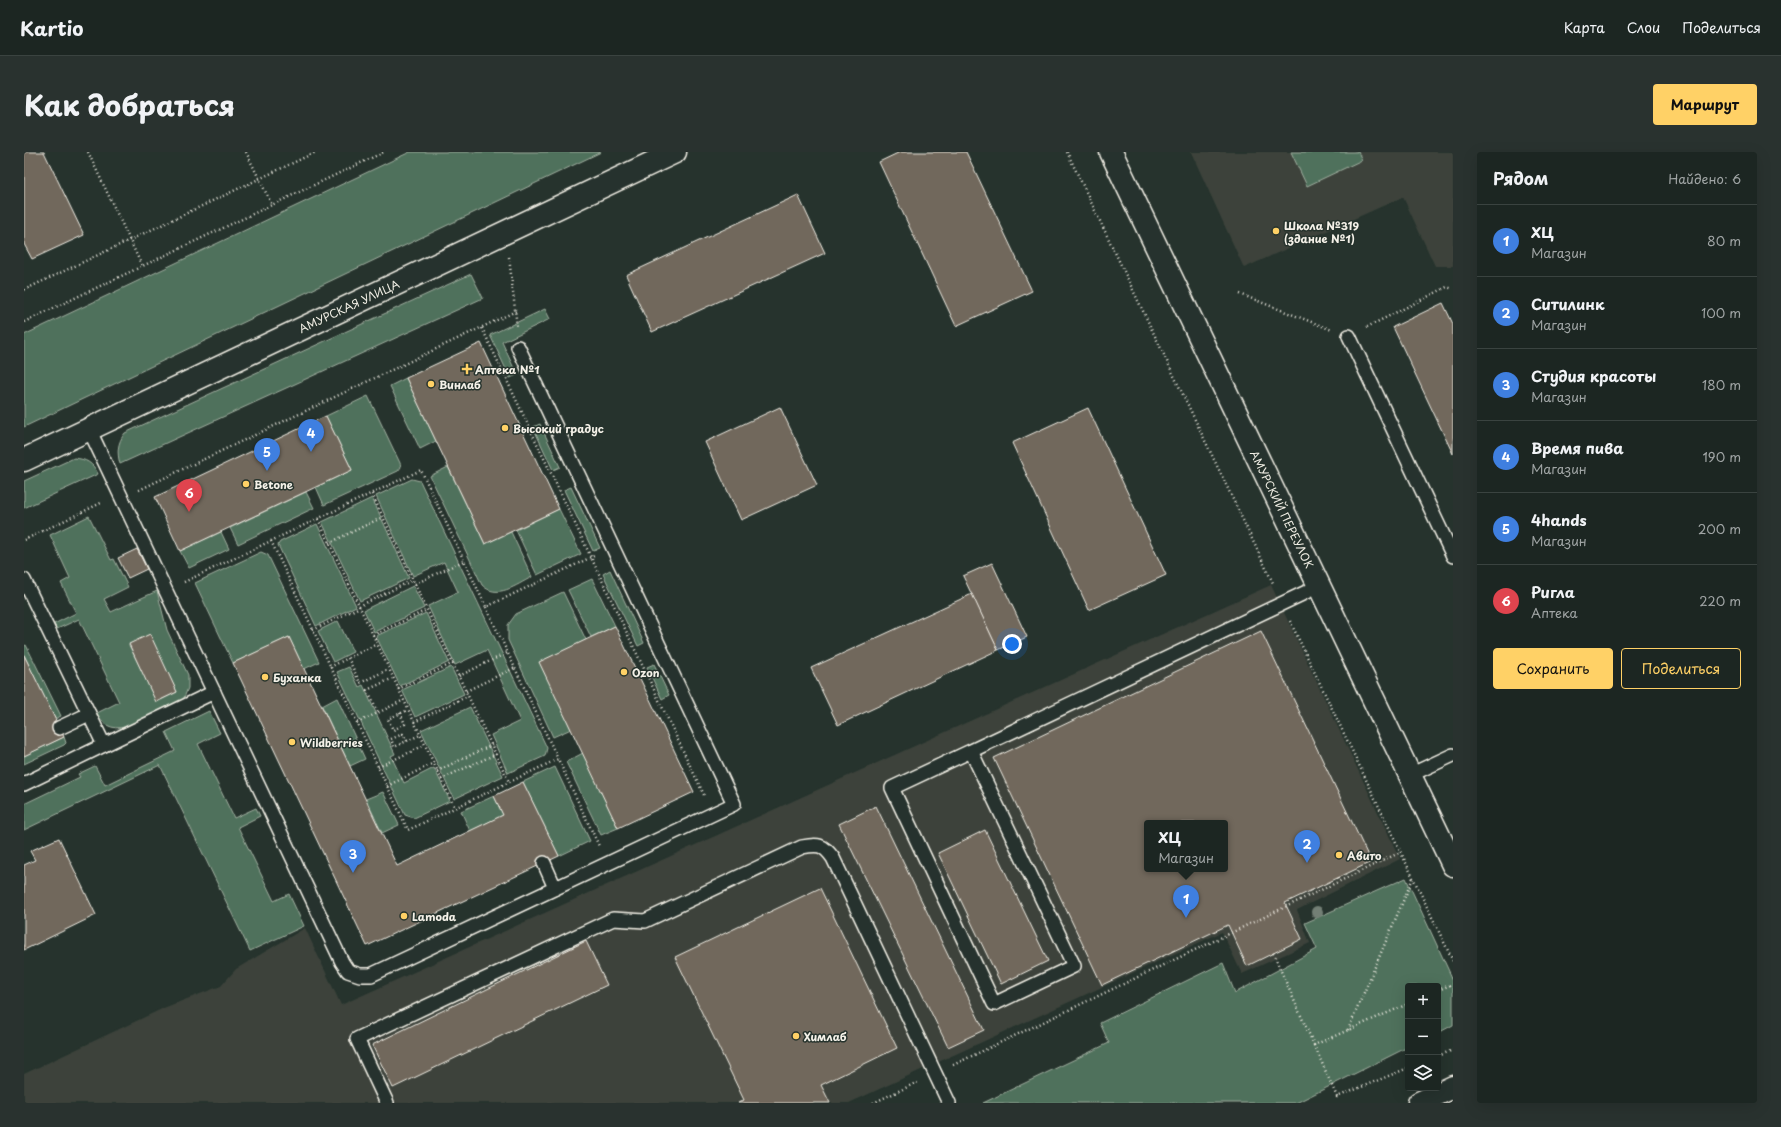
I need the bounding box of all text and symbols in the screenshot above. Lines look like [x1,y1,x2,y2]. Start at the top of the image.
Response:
text: Kartio [20,14,83,42]
text: Карта [1564,17,1605,38]
text: Слои [1627,17,1660,38]
text: Поделиться [1682,17,1761,38]
text: Как добраться [24,83,235,126]
button: Маршрут [1653,84,1757,125]
text: Рядом [1493,165,1548,191]
text: Найдено: 6 [1668,169,1741,188]
place label: Школа №319 (здание №1) [1284,217,1360,247]
text: ХЦ [1531,220,1554,243]
marker: Школа №319 (здание №1) [1271,226,1281,236]
text: 1 [1503,231,1509,250]
text: 80 m [1707,231,1741,250]
text: Магазин [1531,243,1587,262]
street label: АМУРСКАЯ УЛИЦА [296,275,403,337]
text: Ситилинк [1531,292,1605,315]
text: 2 [1501,303,1511,322]
text: 100 m [1701,303,1741,322]
text: Магазин [1531,315,1587,334]
place label: Аптека №1 [475,361,539,378]
marker: Аптека №1 [462,364,472,374]
text: Студия красоты [1531,364,1656,387]
text: 3 [1502,375,1510,394]
text: 180 m [1702,375,1741,394]
place label: Винлаб [439,376,481,393]
marker: Винлаб [426,379,436,389]
text: Магазин [1531,387,1587,406]
pin: 4 [298,419,324,452]
place label: Высокий градус [513,420,604,437]
marker: Высокий градус [500,423,510,433]
text: Время пива [1531,436,1624,459]
pin: 5 [254,438,280,471]
street label: АМУРСКИЙ ПЕРЕУЛОК [1246,447,1318,571]
text: 4 [1502,447,1510,466]
text: 190 m [1702,447,1741,466]
text: Магазин [1531,459,1587,478]
place label: Betone [254,476,294,493]
pin: 6 [176,479,202,512]
marker: Betone [241,479,251,489]
text: 4hands [1531,508,1587,531]
text: 5 [1502,519,1510,538]
text: 200 m [1698,519,1741,538]
text: Магазин [1531,531,1587,550]
text: Ригла [1531,580,1575,603]
text: 6 [1501,591,1511,610]
text: 220 m [1699,591,1741,610]
text: Аптека [1531,603,1578,622]
your location [1002,634,1022,654]
button: Сохранить [1493,648,1613,689]
button: Поделиться [1621,648,1741,689]
place label: Ozon [632,664,660,681]
marker: Ozon [619,667,629,677]
place label: Буханка [273,669,322,686]
marker: Буханка [260,672,270,682]
place label: Wildberries [300,734,363,751]
marker: Wildberries [287,737,297,747]
popup [1144,820,1228,872]
text: ХЦ [1158,825,1181,848]
pin: 2 [1294,830,1320,863]
pin: 3 [340,840,366,873]
place label: Авито [1347,847,1382,864]
text: Магазин [1158,848,1214,867]
marker: Авито [1334,850,1344,860]
pin: 1 [1173,885,1199,918]
place label: Lamoda [412,908,457,925]
marker: Lamoda [399,911,409,921]
map controls [1405,983,1441,1091]
button: + [1405,983,1441,1019]
button: − [1405,1019,1441,1055]
place label: Химлаб [804,1028,847,1045]
marker: Химлаб [791,1031,801,1041]
button: layers [1405,1055,1441,1091]

